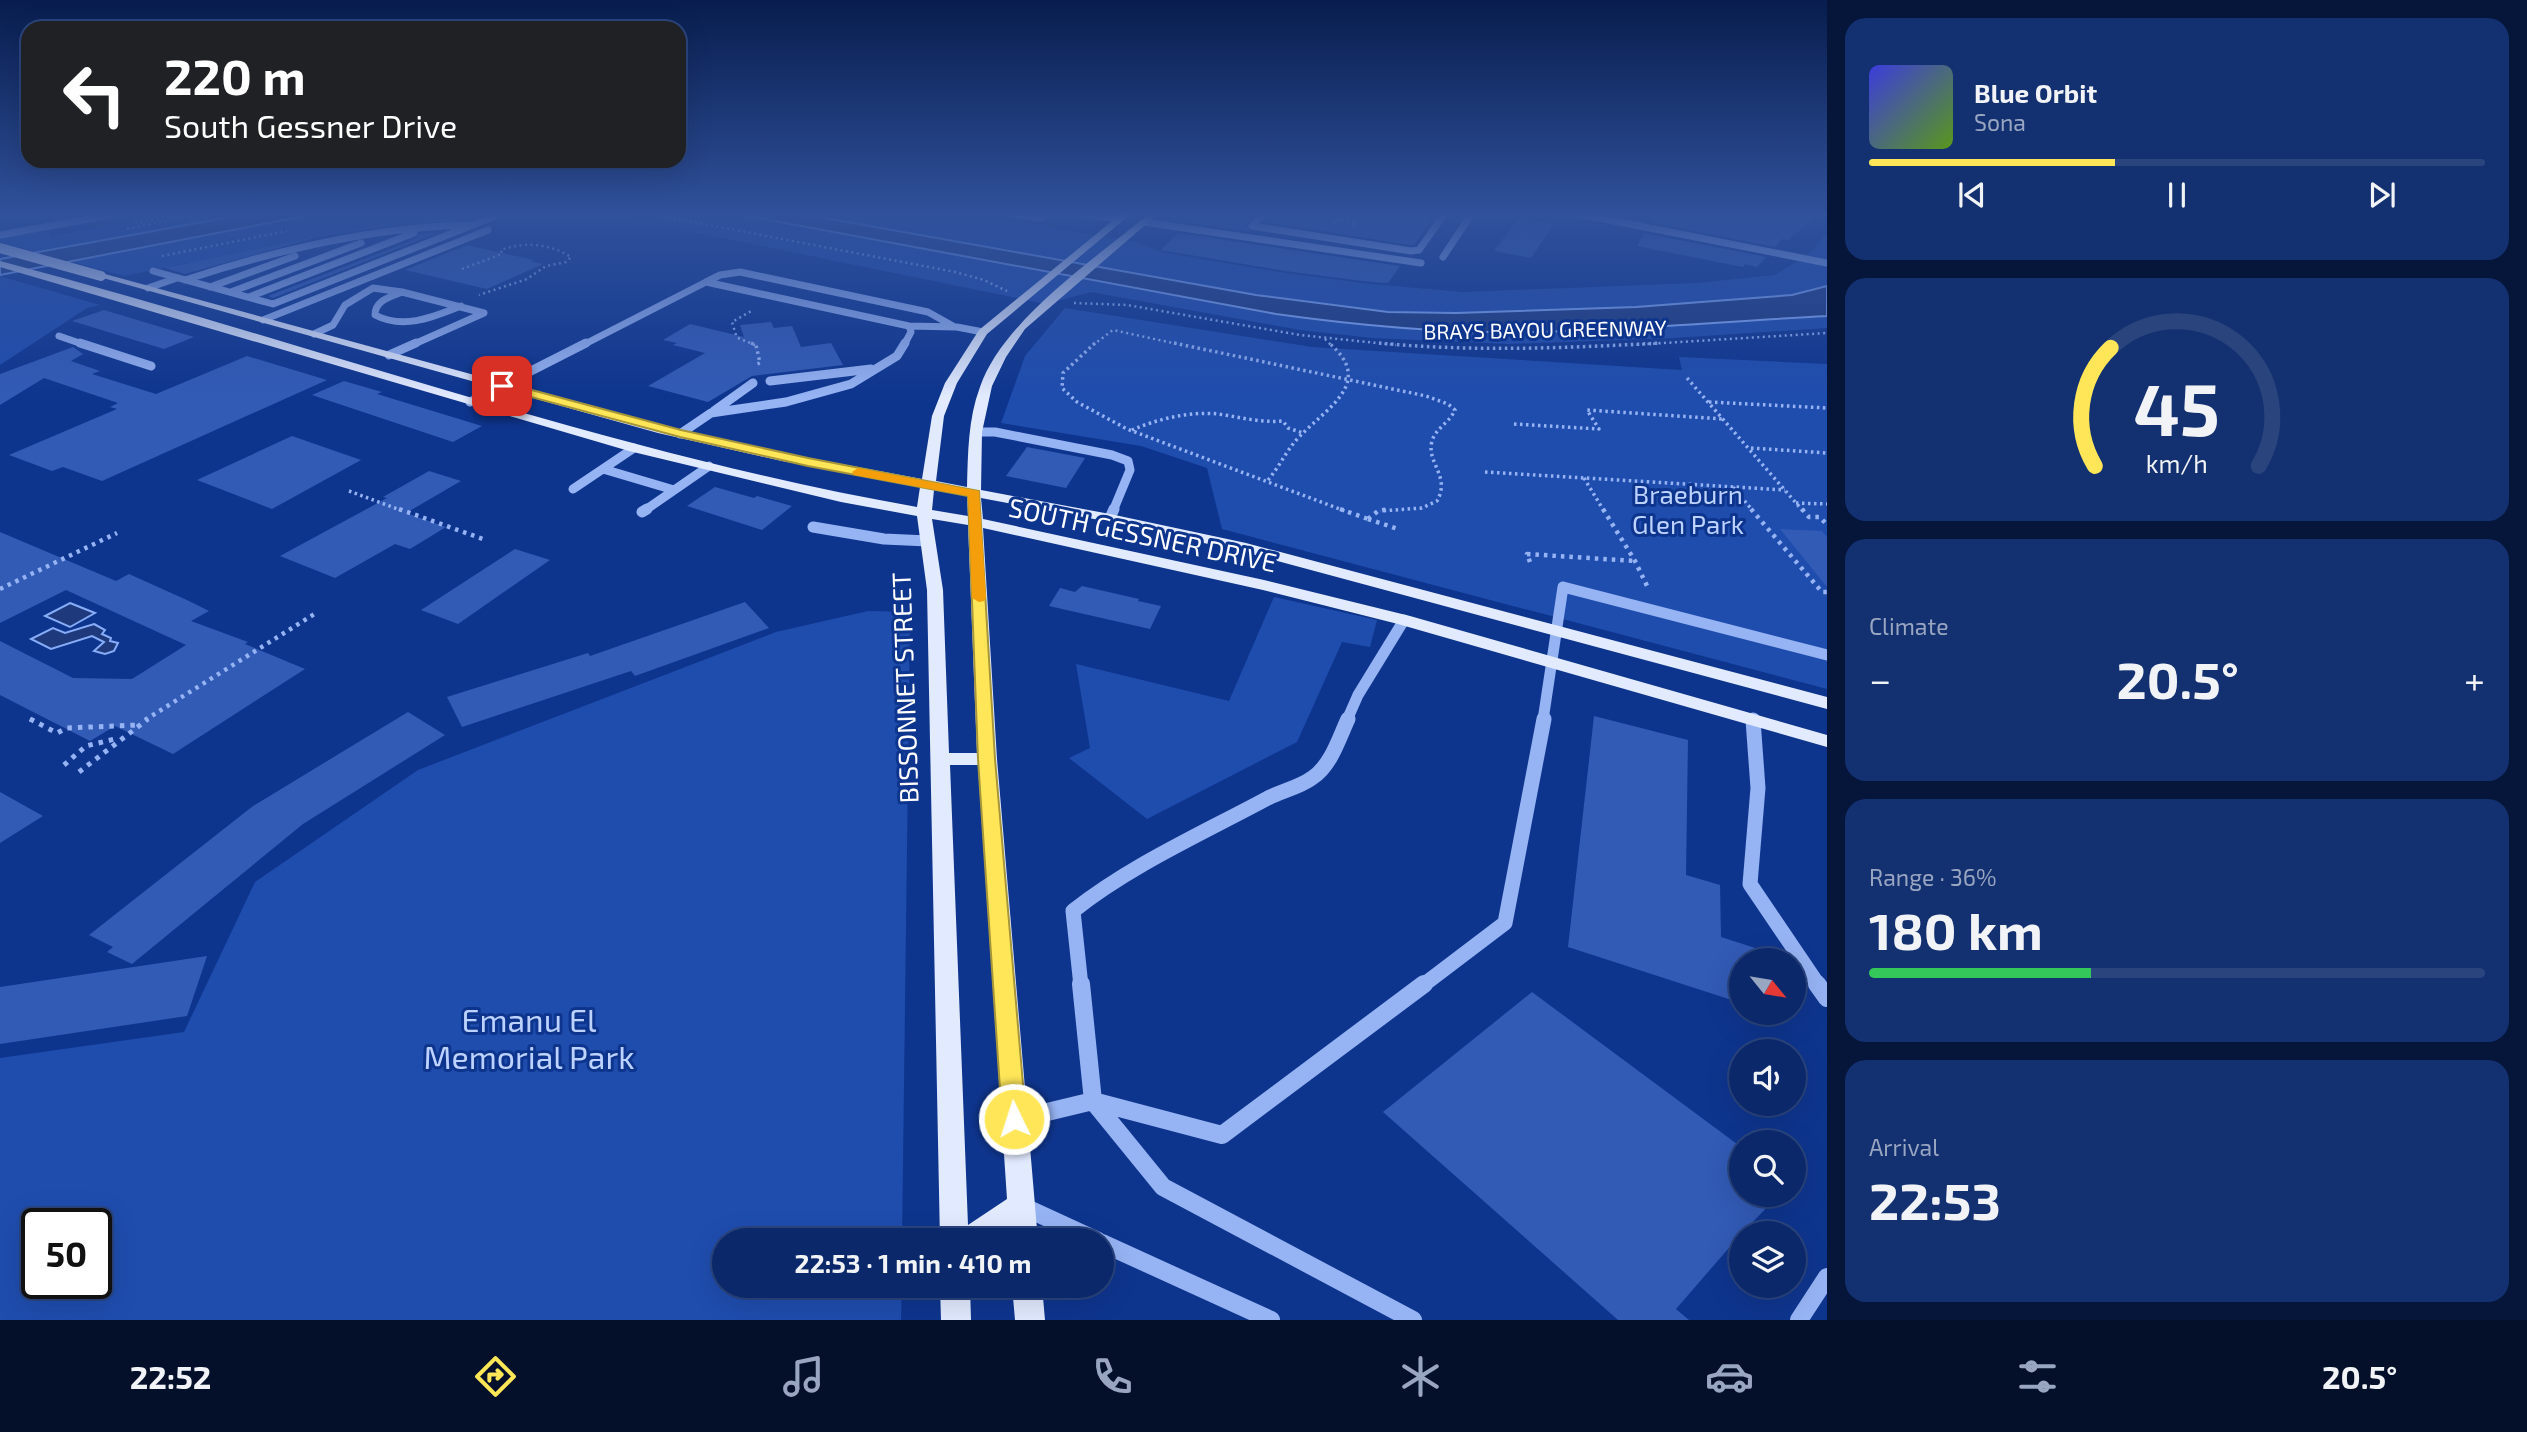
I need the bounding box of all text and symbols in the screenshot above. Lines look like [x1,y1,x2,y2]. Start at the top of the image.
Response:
text: 220 m [164,46,306,105]
icon: left [49,49,140,140]
text: Blue Orbit [1974,77,2097,108]
text: South Gessner Drive [164,106,457,144]
text: Sona [1974,108,2026,136]
icon: previous [1953,176,1991,214]
icon: pause [2158,176,2196,214]
icon: next [2363,176,2401,214]
street label: BRAYS BAYOU GREENWAY [1423,314,1667,344]
pin [472,356,532,416]
text: 45 [2134,363,2220,451]
icon: arrive [483,367,521,405]
text: km/h [2146,447,2208,477]
park label: Braeburn Glen Park [1632,478,1744,539]
street label: SOUTH GESSNER DRIVE [1006,490,1280,578]
street label: BISSONNET STREET [884,572,924,804]
text: Climate [1869,612,1949,640]
text: 20.5° [2116,647,2239,709]
text: − [1869,656,1891,702]
text: + [2464,656,2485,702]
text: Range · 36% [1869,863,1997,891]
text: 180 km [1869,898,2043,960]
north arrow [1729,948,1806,1026]
map controls [1729,948,1806,1298]
park label: Emanu El Memorial Park [423,1000,635,1075]
button: sound [1729,1039,1806,1116]
position arrow [977,1082,1051,1156]
button: search [1729,1130,1806,1207]
text: Arrival [1869,1133,1939,1161]
text: 22:53 [1869,1168,2001,1230]
speed limit sign: 50 [21,1208,112,1299]
button: layers [1729,1221,1806,1298]
text: 22:53 · 1 min · 410 m [795,1247,1031,1278]
icon: directions [471,1352,520,1401]
icon: music [779,1352,828,1401]
icon: phone [1088,1352,1137,1401]
icon: climate [1396,1352,1445,1401]
icon: car [1705,1352,1754,1401]
icon: filters [2013,1352,2062,1401]
text: 22:52 [130,1357,211,1395]
text: 20.5° [2322,1357,2397,1395]

